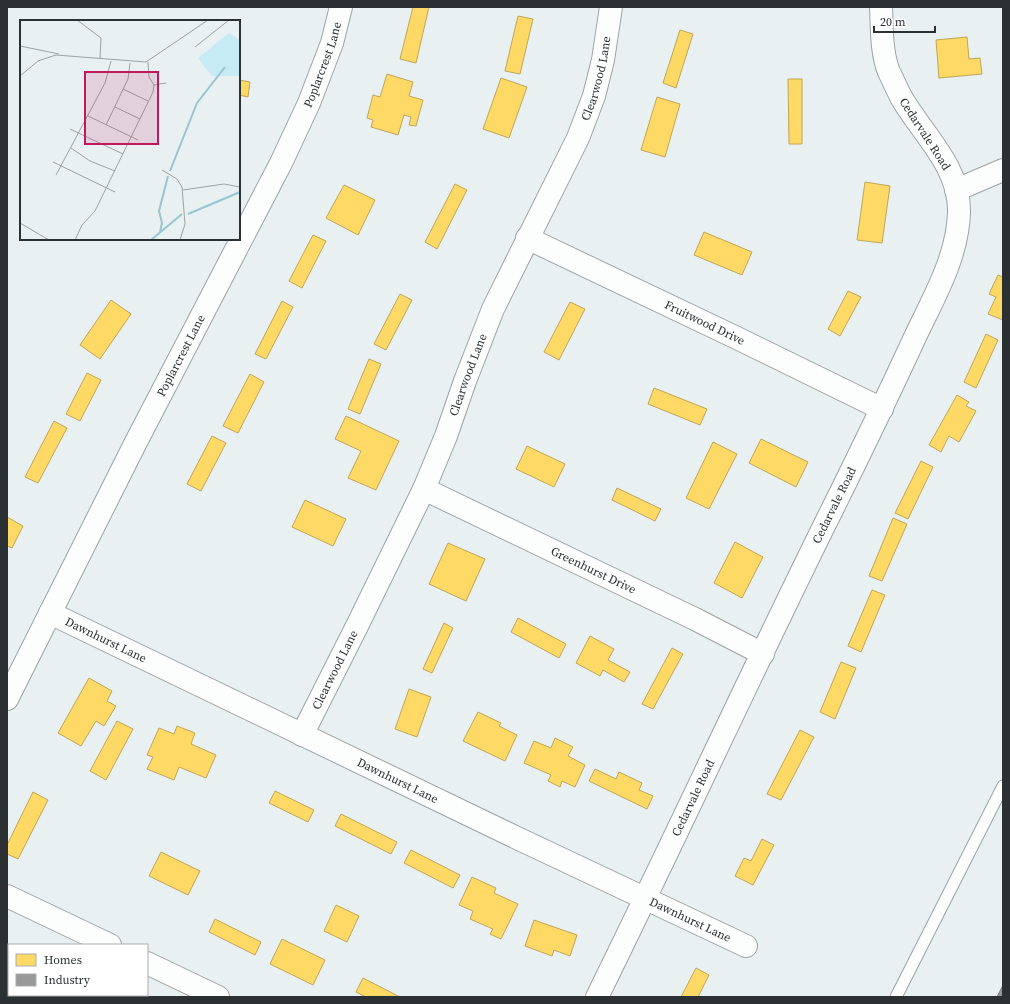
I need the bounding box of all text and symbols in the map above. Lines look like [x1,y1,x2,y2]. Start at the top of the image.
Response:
scale bar [874,8,935,34]
text: 20 m [880,14,906,30]
inset map [20,20,240,240]
street label: Poplarcrest Lane [300,20,345,110]
street label: Clearwood Lane [577,35,614,123]
street label: Cedarvale Road [896,95,954,173]
street label: Fruitwood Drive [662,297,748,349]
street label: Poplarcrest Lane [153,312,209,399]
street label: Clearwood Lane [445,331,491,418]
street label: Cedarvale Road [809,464,860,546]
street label: Greenhurst Drive [548,543,639,598]
street label: Dawnhurst Lane [63,613,149,666]
street label: Clearwood Lane [308,627,362,712]
street label: Dawnhurst Lane [354,754,441,807]
street label: Cedarvale Road [668,757,718,839]
street label: Dawnhurst Lane [647,894,734,946]
legend [8,944,148,996]
text: Homes [44,952,82,968]
text: Industry [44,972,91,988]

